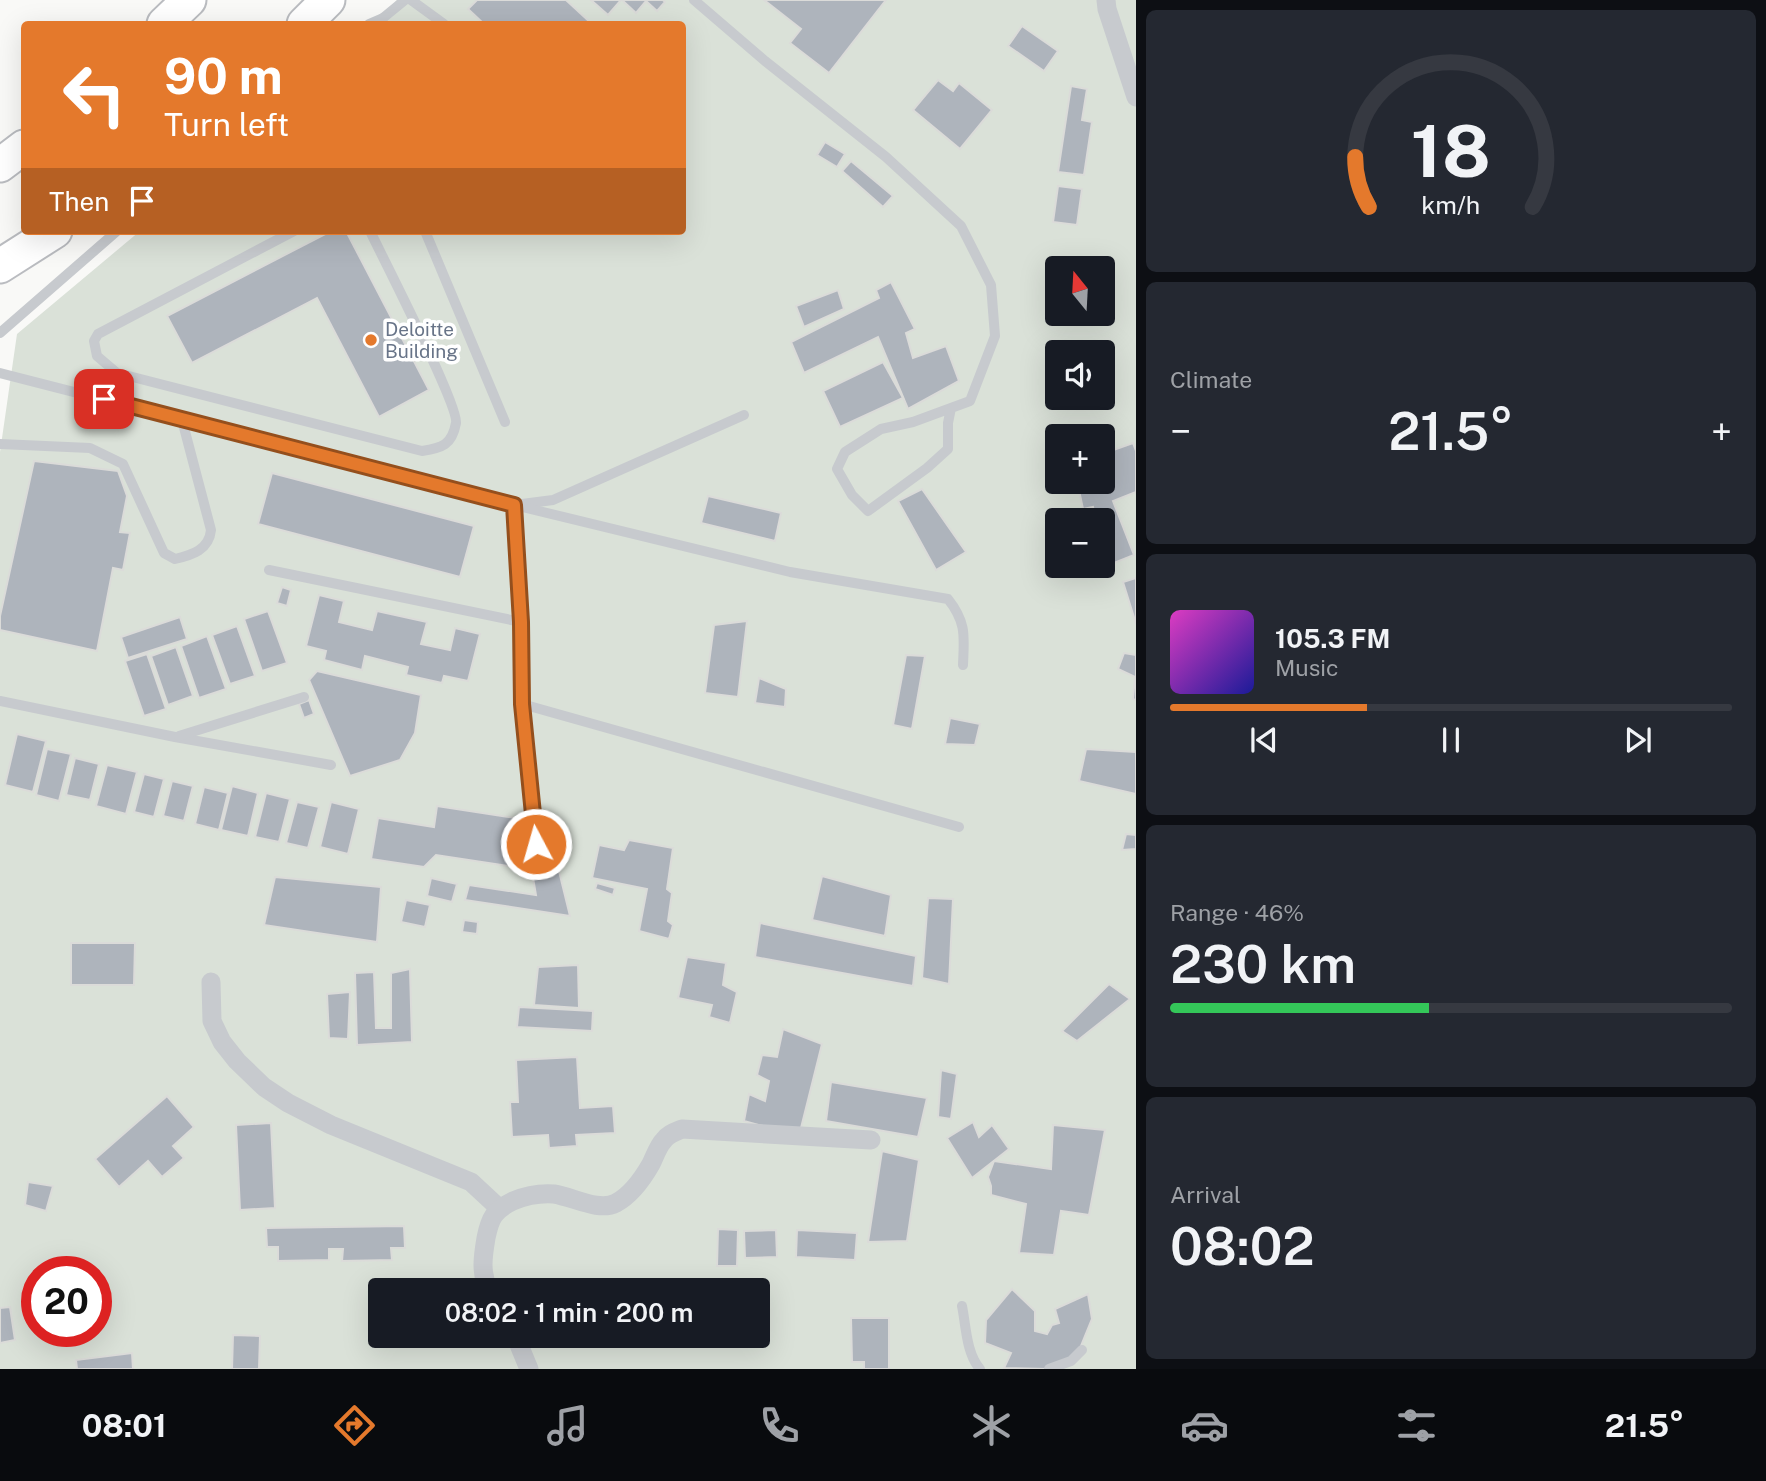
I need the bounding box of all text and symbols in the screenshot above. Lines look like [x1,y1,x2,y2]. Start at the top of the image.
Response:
text: 90 m [164,47,283,105]
icon: left [49,49,140,140]
text: Turn left [164,106,289,143]
text: 18 [1411,108,1491,193]
icon: arrive [123,182,161,220]
text: Then [49,186,109,217]
text: km/h [1422,190,1480,220]
north arrow [1045,256,1115,326]
map controls [1045,256,1115,578]
place label: Deloitte Building [385,318,458,362]
marker: Deloitte Building [363,332,379,348]
button: sound [1045,340,1115,410]
text: Climate [1170,366,1252,393]
pin [74,369,134,429]
icon: arrive [85,380,123,418]
text: 21.5° [1388,401,1514,462]
text: − [1170,409,1191,454]
text: + [1711,409,1732,454]
button: + [1045,424,1115,494]
button: − [1045,508,1115,578]
text: 105.3 FM [1275,623,1390,654]
text: Music [1275,654,1339,681]
icon: previous [1245,721,1283,759]
icon: pause [1432,721,1470,759]
icon: next [1619,721,1657,759]
position arrow [499,807,573,881]
text: Range · 46% [1170,899,1304,926]
text: 230 km [1170,934,1356,995]
text: Arrival [1170,1181,1241,1208]
text: 08:02 [1170,1216,1315,1277]
speed limit sign: 20 [21,1256,112,1347]
text: 08:02 · 1 min · 200 m [445,1297,693,1328]
icon: directions [330,1401,379,1450]
icon: music [543,1401,592,1450]
icon: phone [755,1401,804,1450]
icon: climate [967,1401,1016,1450]
icon: car [1180,1401,1229,1450]
icon: filters [1392,1401,1441,1450]
text: 08:01 [82,1407,167,1444]
text: 21.5° [1605,1407,1684,1444]

